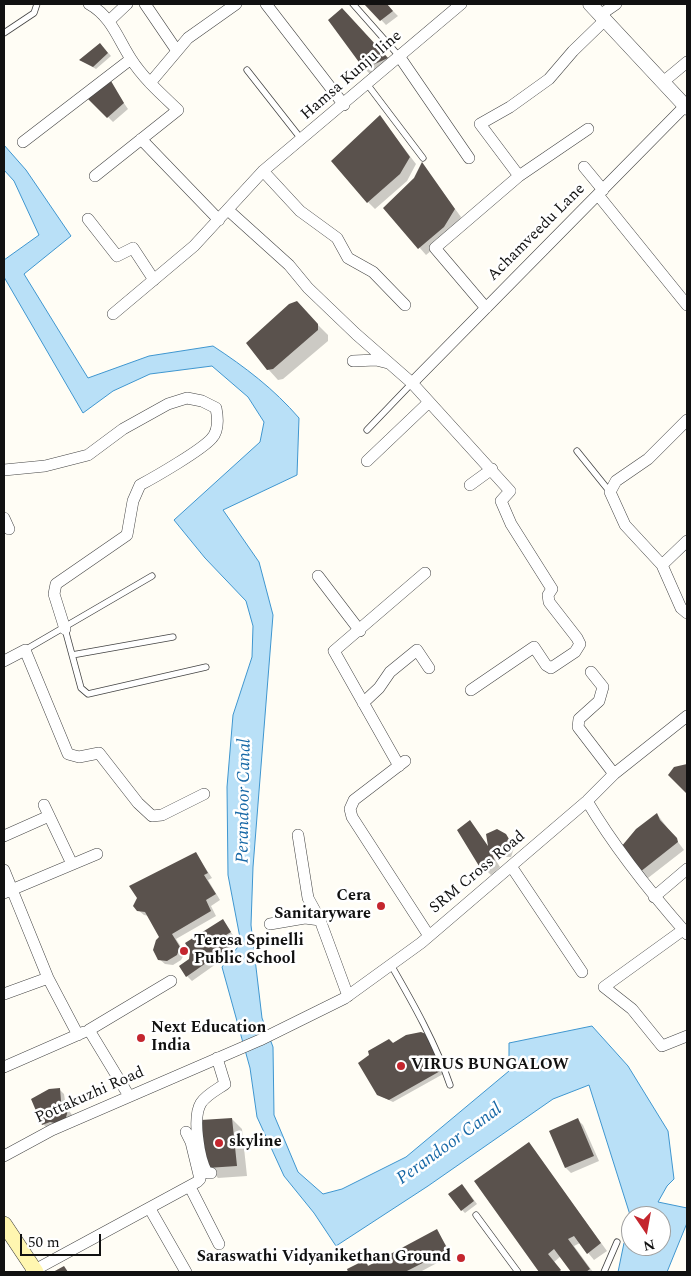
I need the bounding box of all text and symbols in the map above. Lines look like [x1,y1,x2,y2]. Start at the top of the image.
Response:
street label: Hamsa Kunju line [298,27,406,125]
street label: Achamveedu Lane [484,180,590,286]
water label: Perandoor Canal [233,738,257,864]
street label: SRM Cross Road [426,827,530,919]
place label: Cera Sanitaryware [274,887,371,925]
marker: Cera Sanitaryware [375,900,387,912]
place label: Teresa Spinelli Public School [194,932,304,970]
marker: Teresa Spinelli Public School [178,945,190,957]
place label: Next Education India [151,1019,266,1057]
marker: Next Education India [135,1032,147,1044]
place label: VIRUS BUNGALOW [411,1056,569,1076]
marker: VIRUS BUNGALOW [395,1060,407,1072]
street label: Pottakuzhi Road [33,1063,147,1129]
water label: Perandoor Canal [393,1100,507,1190]
place label: skyline [229,1133,282,1153]
marker: skyline [213,1137,225,1149]
north arrow [621,1206,671,1256]
scale bar [22,1224,104,1256]
text: 50 m [28,1231,60,1254]
text: N [641,1234,657,1257]
place label: Saraswathi Vidyanikethan Ground [197,1248,451,1268]
marker: Saraswathi Vidyanikethan Ground [455,1252,467,1264]

